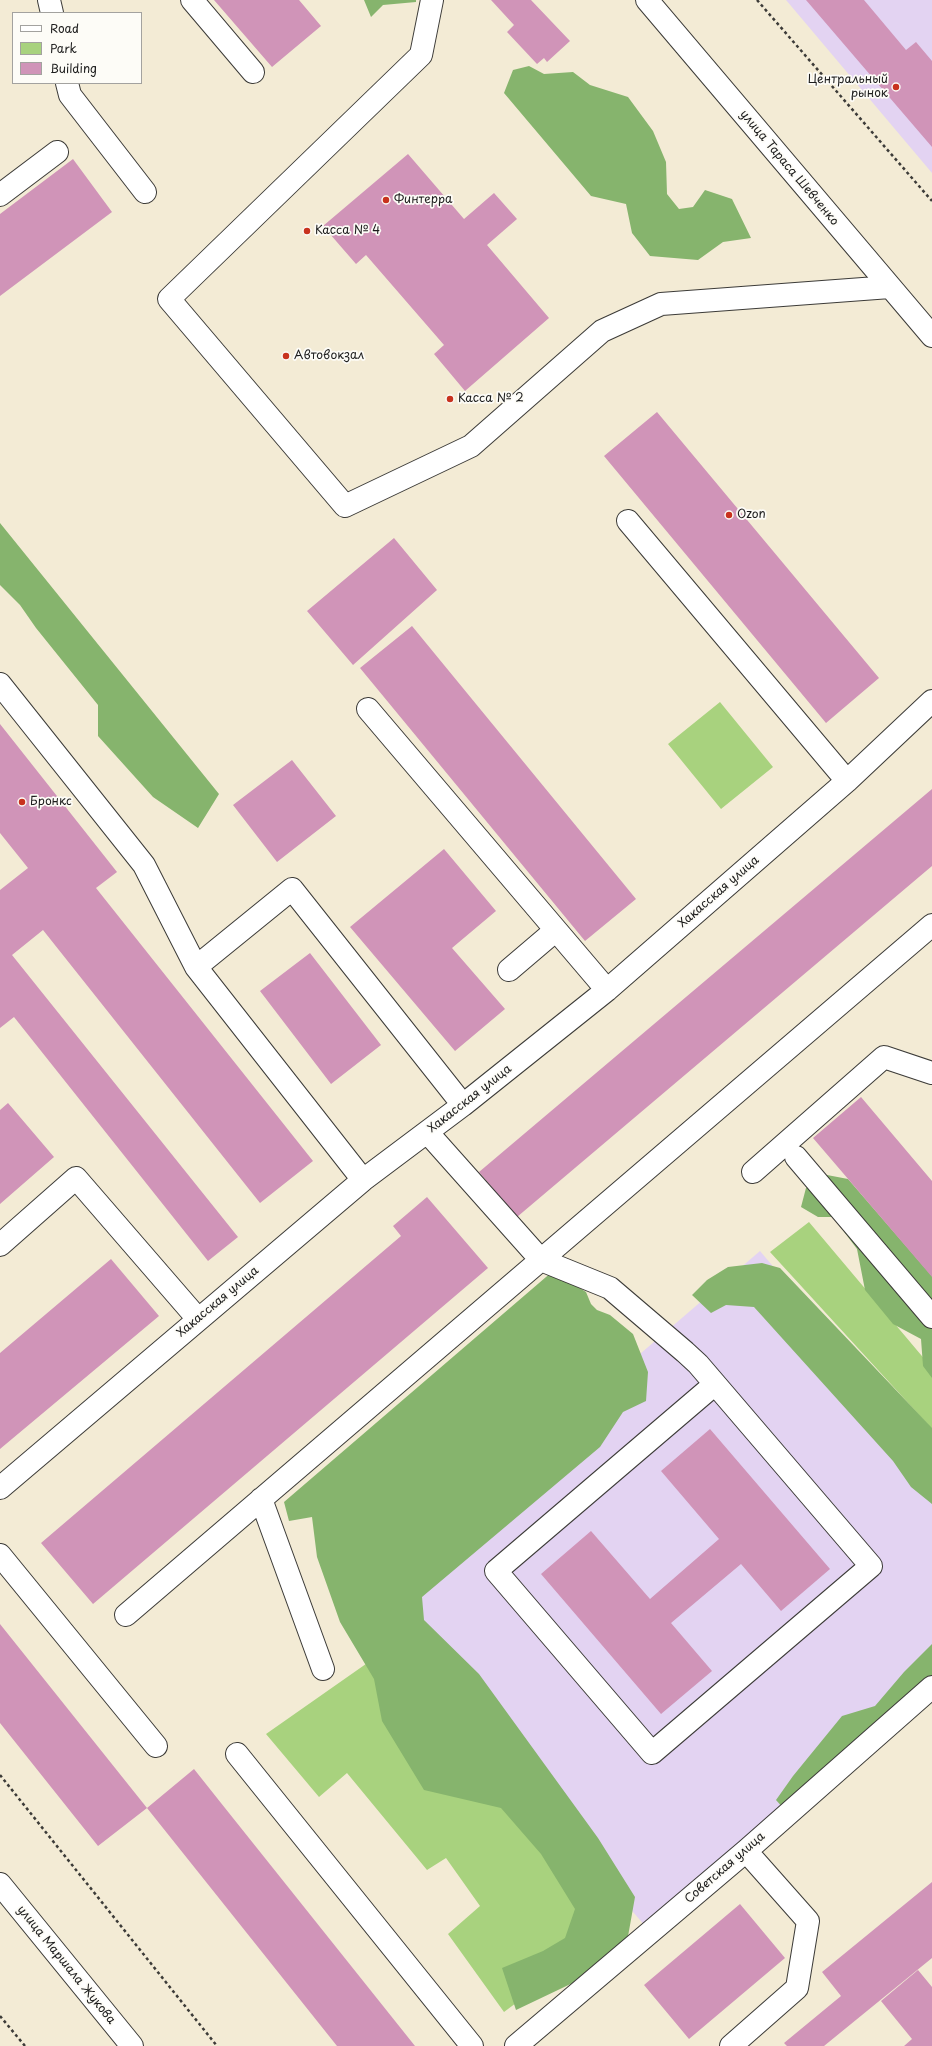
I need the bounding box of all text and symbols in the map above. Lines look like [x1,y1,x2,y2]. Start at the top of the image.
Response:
legend [12,12,142,84]
text: Road [50,19,79,37]
text: Park [50,39,77,57]
text: Building [50,59,97,77]
place label: Центральный рынок [808,73,888,101]
marker: Центральный рынок [891,82,901,92]
street label: улица Тараса Шевченко [736,107,842,229]
place label: Финтерра [394,193,452,207]
marker: Финтерра [381,195,391,205]
place label: Касса № 4 [315,224,380,238]
marker: Касса № 4 [302,226,312,236]
place label: Автовокзал [294,349,364,363]
marker: Автовокзал [281,351,291,361]
place label: Касса № 2 [458,392,524,406]
marker: Касса № 2 [445,394,455,404]
place label: Ozon [737,508,766,522]
marker: Ozon [724,510,734,520]
place label: Бронкс [30,795,72,809]
marker: Бронкс [17,797,27,807]
street label: Хакасская улица [676,853,762,931]
street label: Хакасская улица [425,1062,515,1136]
street label: Хакасская улица [174,1264,262,1340]
street label: Советская улица [682,1829,768,1907]
street label: улица Маршала Жукова [14,1903,118,2027]

